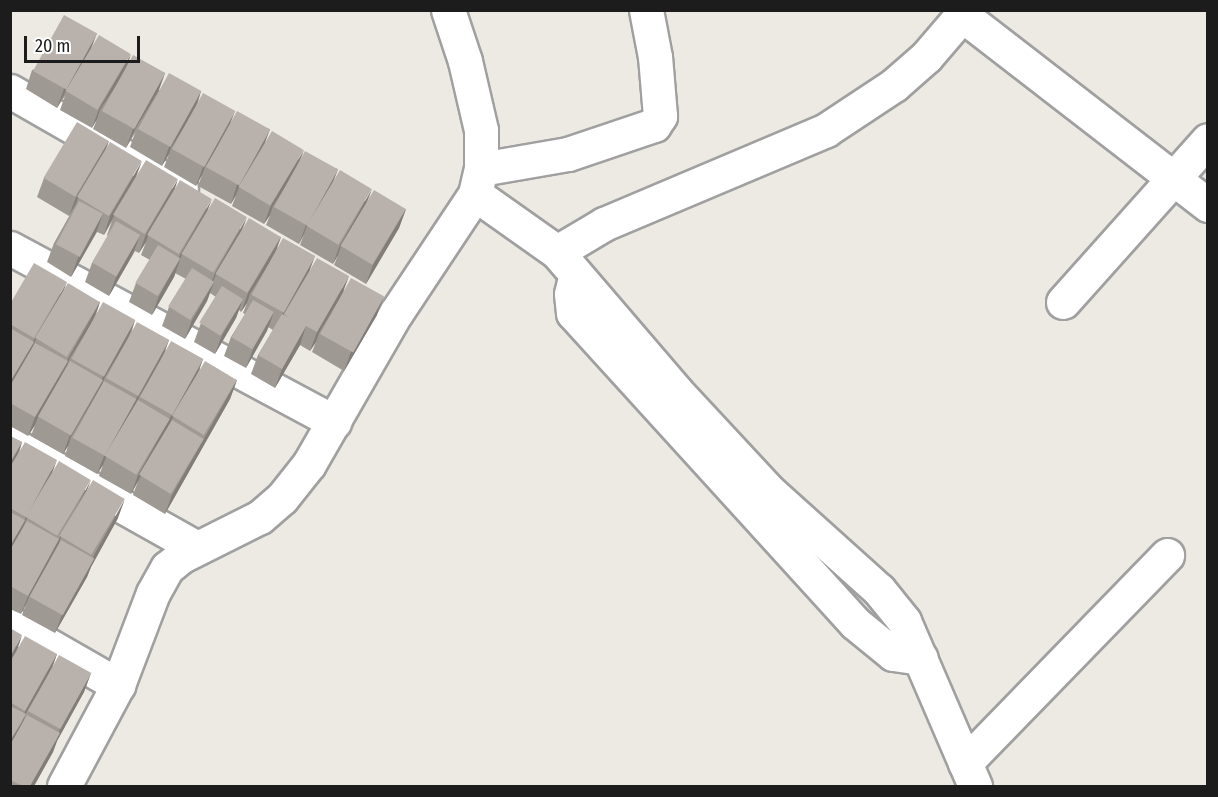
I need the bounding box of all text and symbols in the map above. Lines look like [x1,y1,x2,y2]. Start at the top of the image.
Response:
scale bar [27,24,142,62]
text: 20 m [35,35,70,57]

